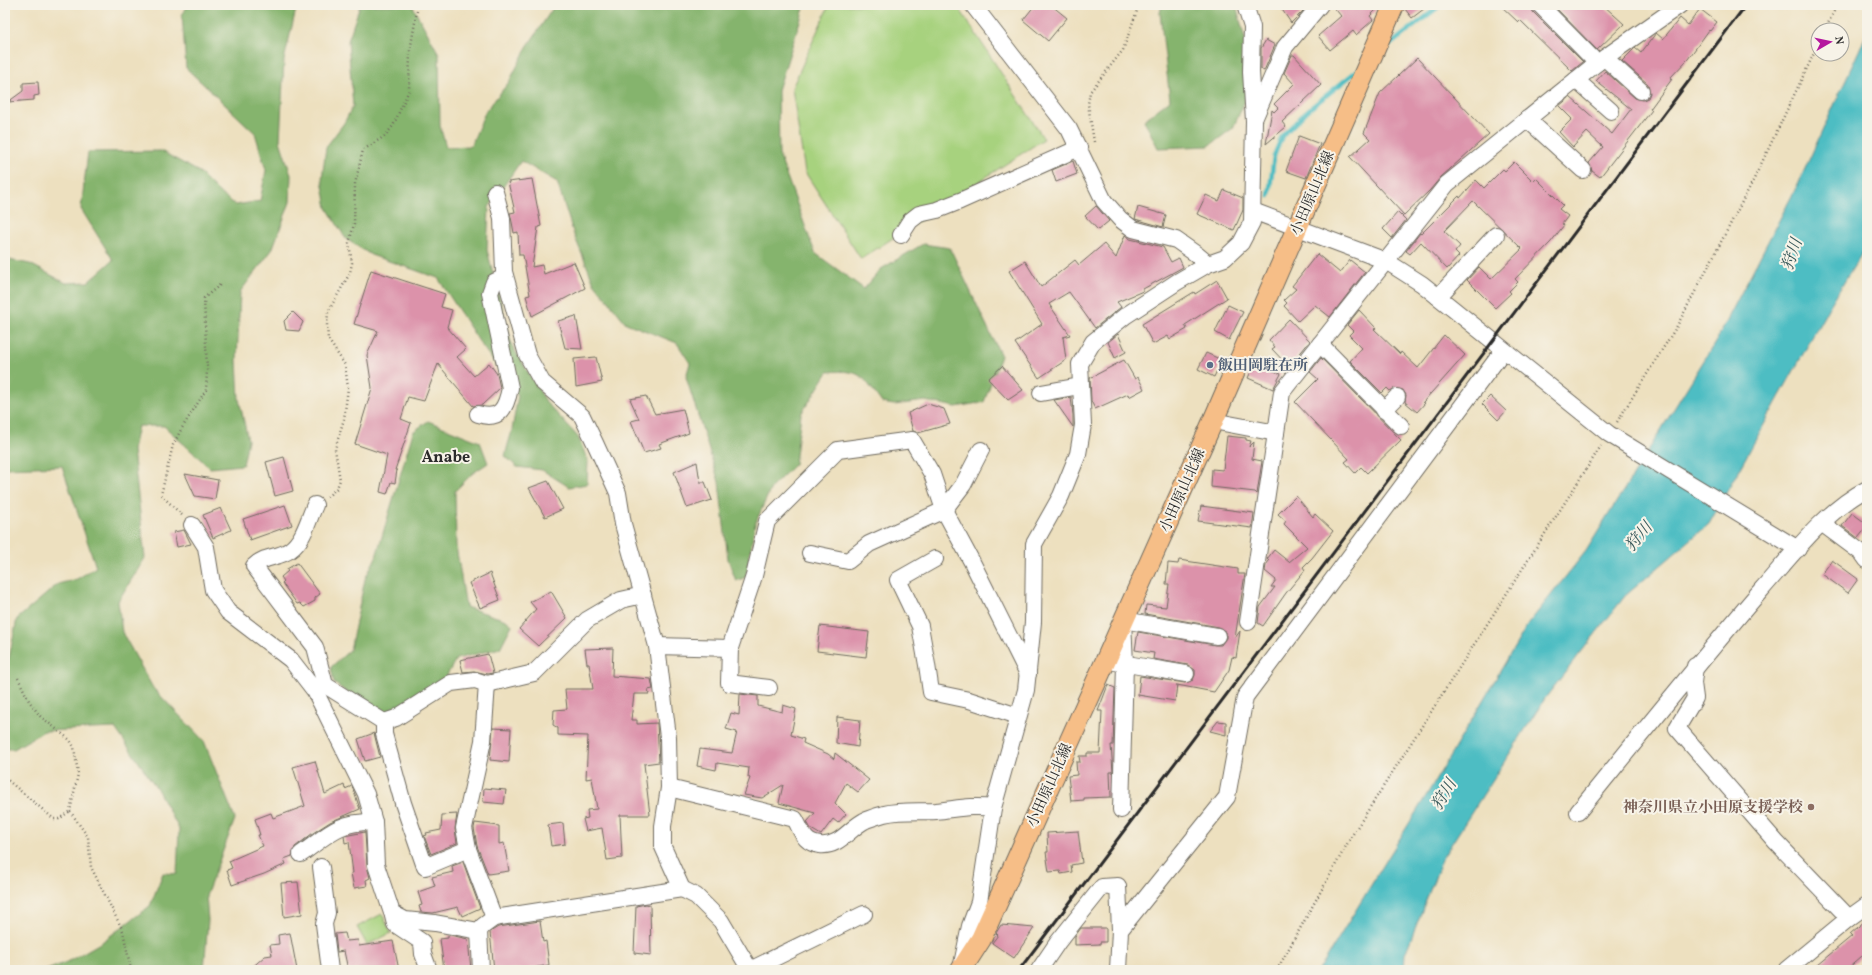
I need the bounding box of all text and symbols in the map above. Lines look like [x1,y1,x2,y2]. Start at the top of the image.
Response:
north arrow [1810,22,1850,62]
text: N [1830,36,1846,46]
street label: 小田原山北線 [1286,148,1341,239]
water label: 狩川 [1777,234,1809,273]
place label: 飯田岡駐在所 [1218,356,1308,377]
marker: 飯田岡駐在所 [1205,360,1215,370]
street label: 小田原山北線 [1155,445,1211,536]
district label: Anabe [422,447,470,469]
water label: 狩川 [1621,516,1660,557]
street label: 小田原山北線 [1022,740,1078,831]
water label: 狩川 [1427,774,1463,814]
place label: 神奈川県立小田原支援学校 [1623,798,1803,819]
marker: 神奈川県立小田原支援学校 [1806,802,1816,812]

